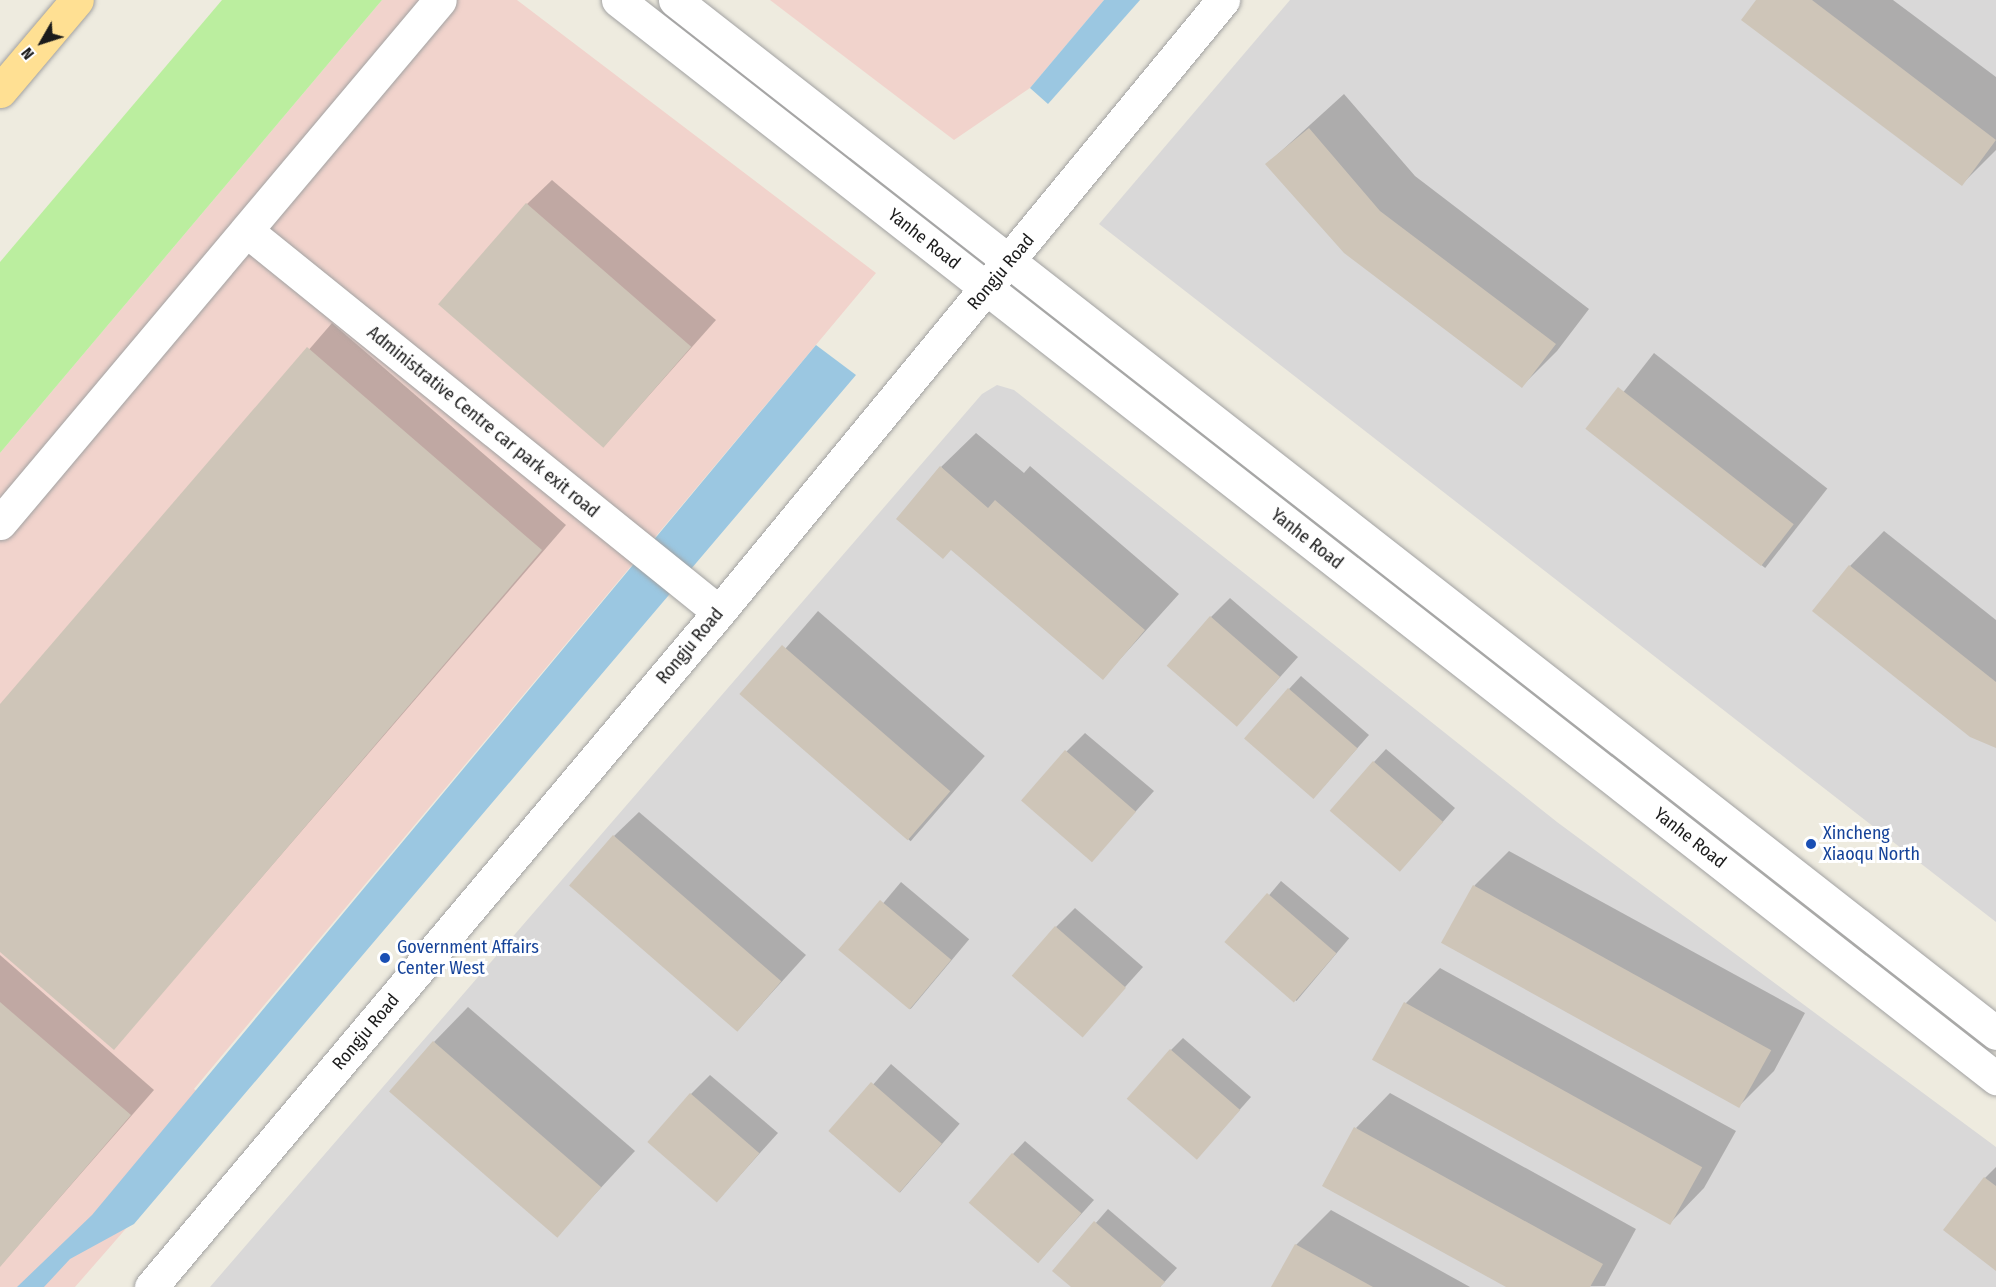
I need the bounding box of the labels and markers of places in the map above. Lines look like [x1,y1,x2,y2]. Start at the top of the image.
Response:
place label: Xincheng Xiaoqu North [1823,823,1920,866]
marker: Xincheng Xiaoqu North [1804,837,1818,851]
place label: Government Affairs Center West [397,937,539,980]
marker: Government Affairs Center West [378,951,392,965]

